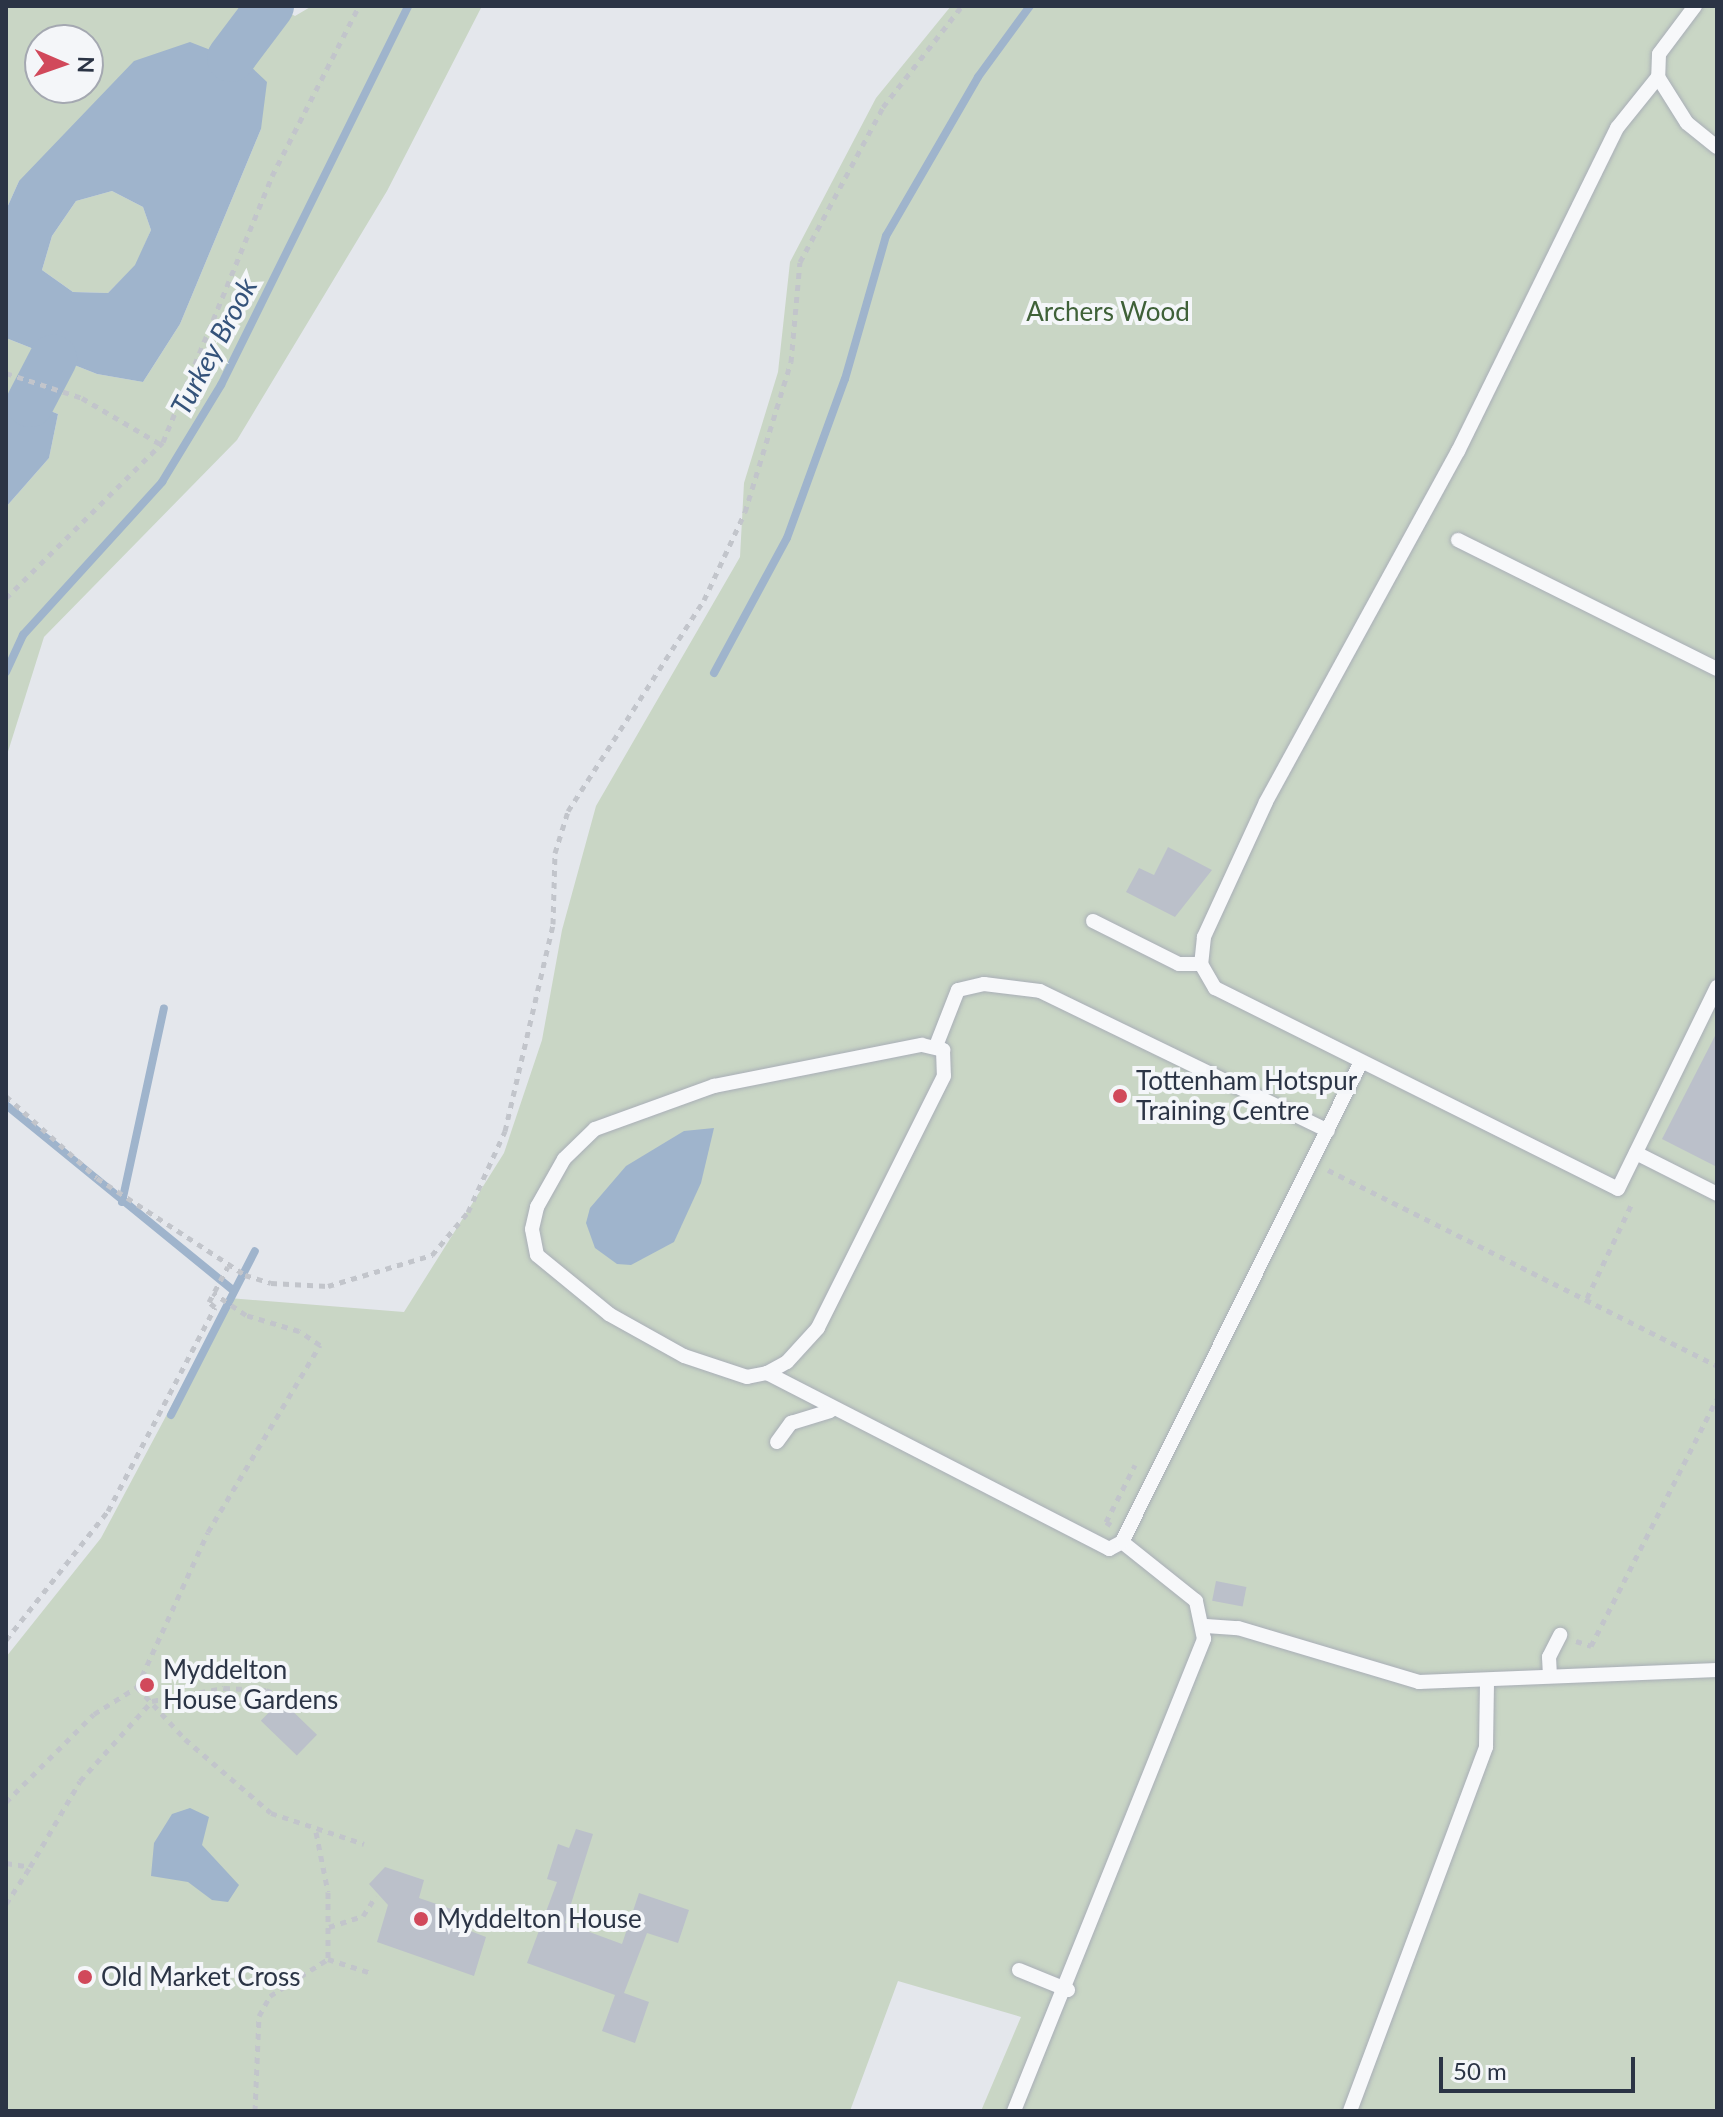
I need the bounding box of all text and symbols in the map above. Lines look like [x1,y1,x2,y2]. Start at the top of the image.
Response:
north arrow [24,24,104,104]
text: N [73,56,100,74]
water label: Turkey Brook [163,272,263,420]
park label: Archers Wood [1026,296,1190,328]
place label: Tottenham Hotspur Training Centre [1136,1065,1357,1126]
marker: Tottenham Hotspur Training Centre [1111,1087,1129,1105]
place label: Myddelton House Gardens [163,1654,338,1716]
marker: Myddelton House Gardens [138,1676,156,1694]
place label: Myddelton House [437,1903,642,1935]
marker: Myddelton House [412,1910,430,1928]
place label: Old Market Cross [101,1961,301,1993]
marker: Old Market Cross [76,1968,94,1986]
scale bar [1443,2041,1639,2091]
text: 50 m [1453,2056,1507,2085]

